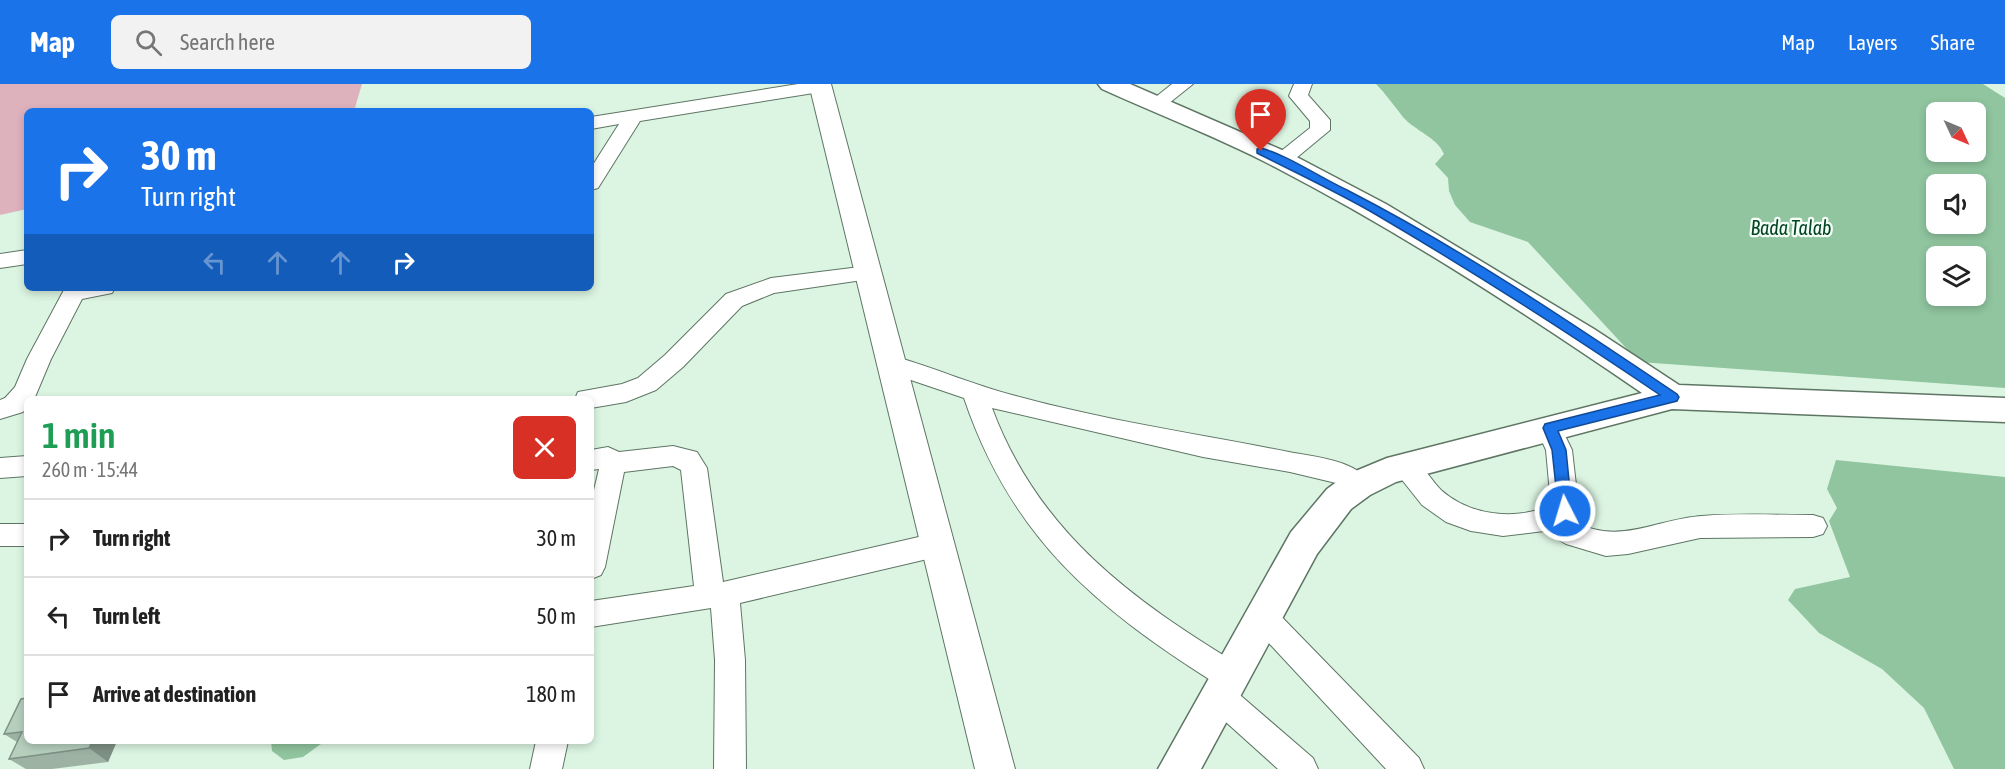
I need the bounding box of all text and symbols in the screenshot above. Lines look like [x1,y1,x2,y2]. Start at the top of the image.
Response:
search box [111,15,531,69]
text: Map [30,26,75,58]
icon: search [132,26,165,59]
text: Search here [180,29,275,55]
text: Map [1781,30,1815,54]
text: Layers [1848,30,1898,54]
text: Share [1931,30,1975,54]
pin [1235,89,1286,151]
icon: arrive [1244,98,1277,131]
north arrow [1926,102,1986,162]
map controls [1926,102,1986,306]
text: 30 m [141,131,216,179]
icon: right [42,132,120,210]
button: sound [1926,174,1986,234]
text: Turn right [141,181,236,212]
water label: Bada Talab [1751,216,1831,239]
icon: left [198,246,231,279]
icon: ahead [261,246,294,279]
icon: ahead [324,246,357,279]
icon: right [387,246,420,279]
button: layers [1926,246,1986,306]
text: 1 min [42,414,116,456]
button: close [513,416,576,479]
text: 260 m · 15:44 [42,458,138,481]
position arrow [1533,479,1597,543]
icon: right [42,522,75,555]
text: Turn right [93,525,170,551]
text: 30 m [536,525,576,551]
icon: left [42,600,75,633]
text: Turn left [93,603,160,629]
text: 50 m [536,603,576,629]
icon: arrive [42,678,75,711]
text: Arrive at destination [93,681,256,707]
text: 180 m [526,681,576,707]

